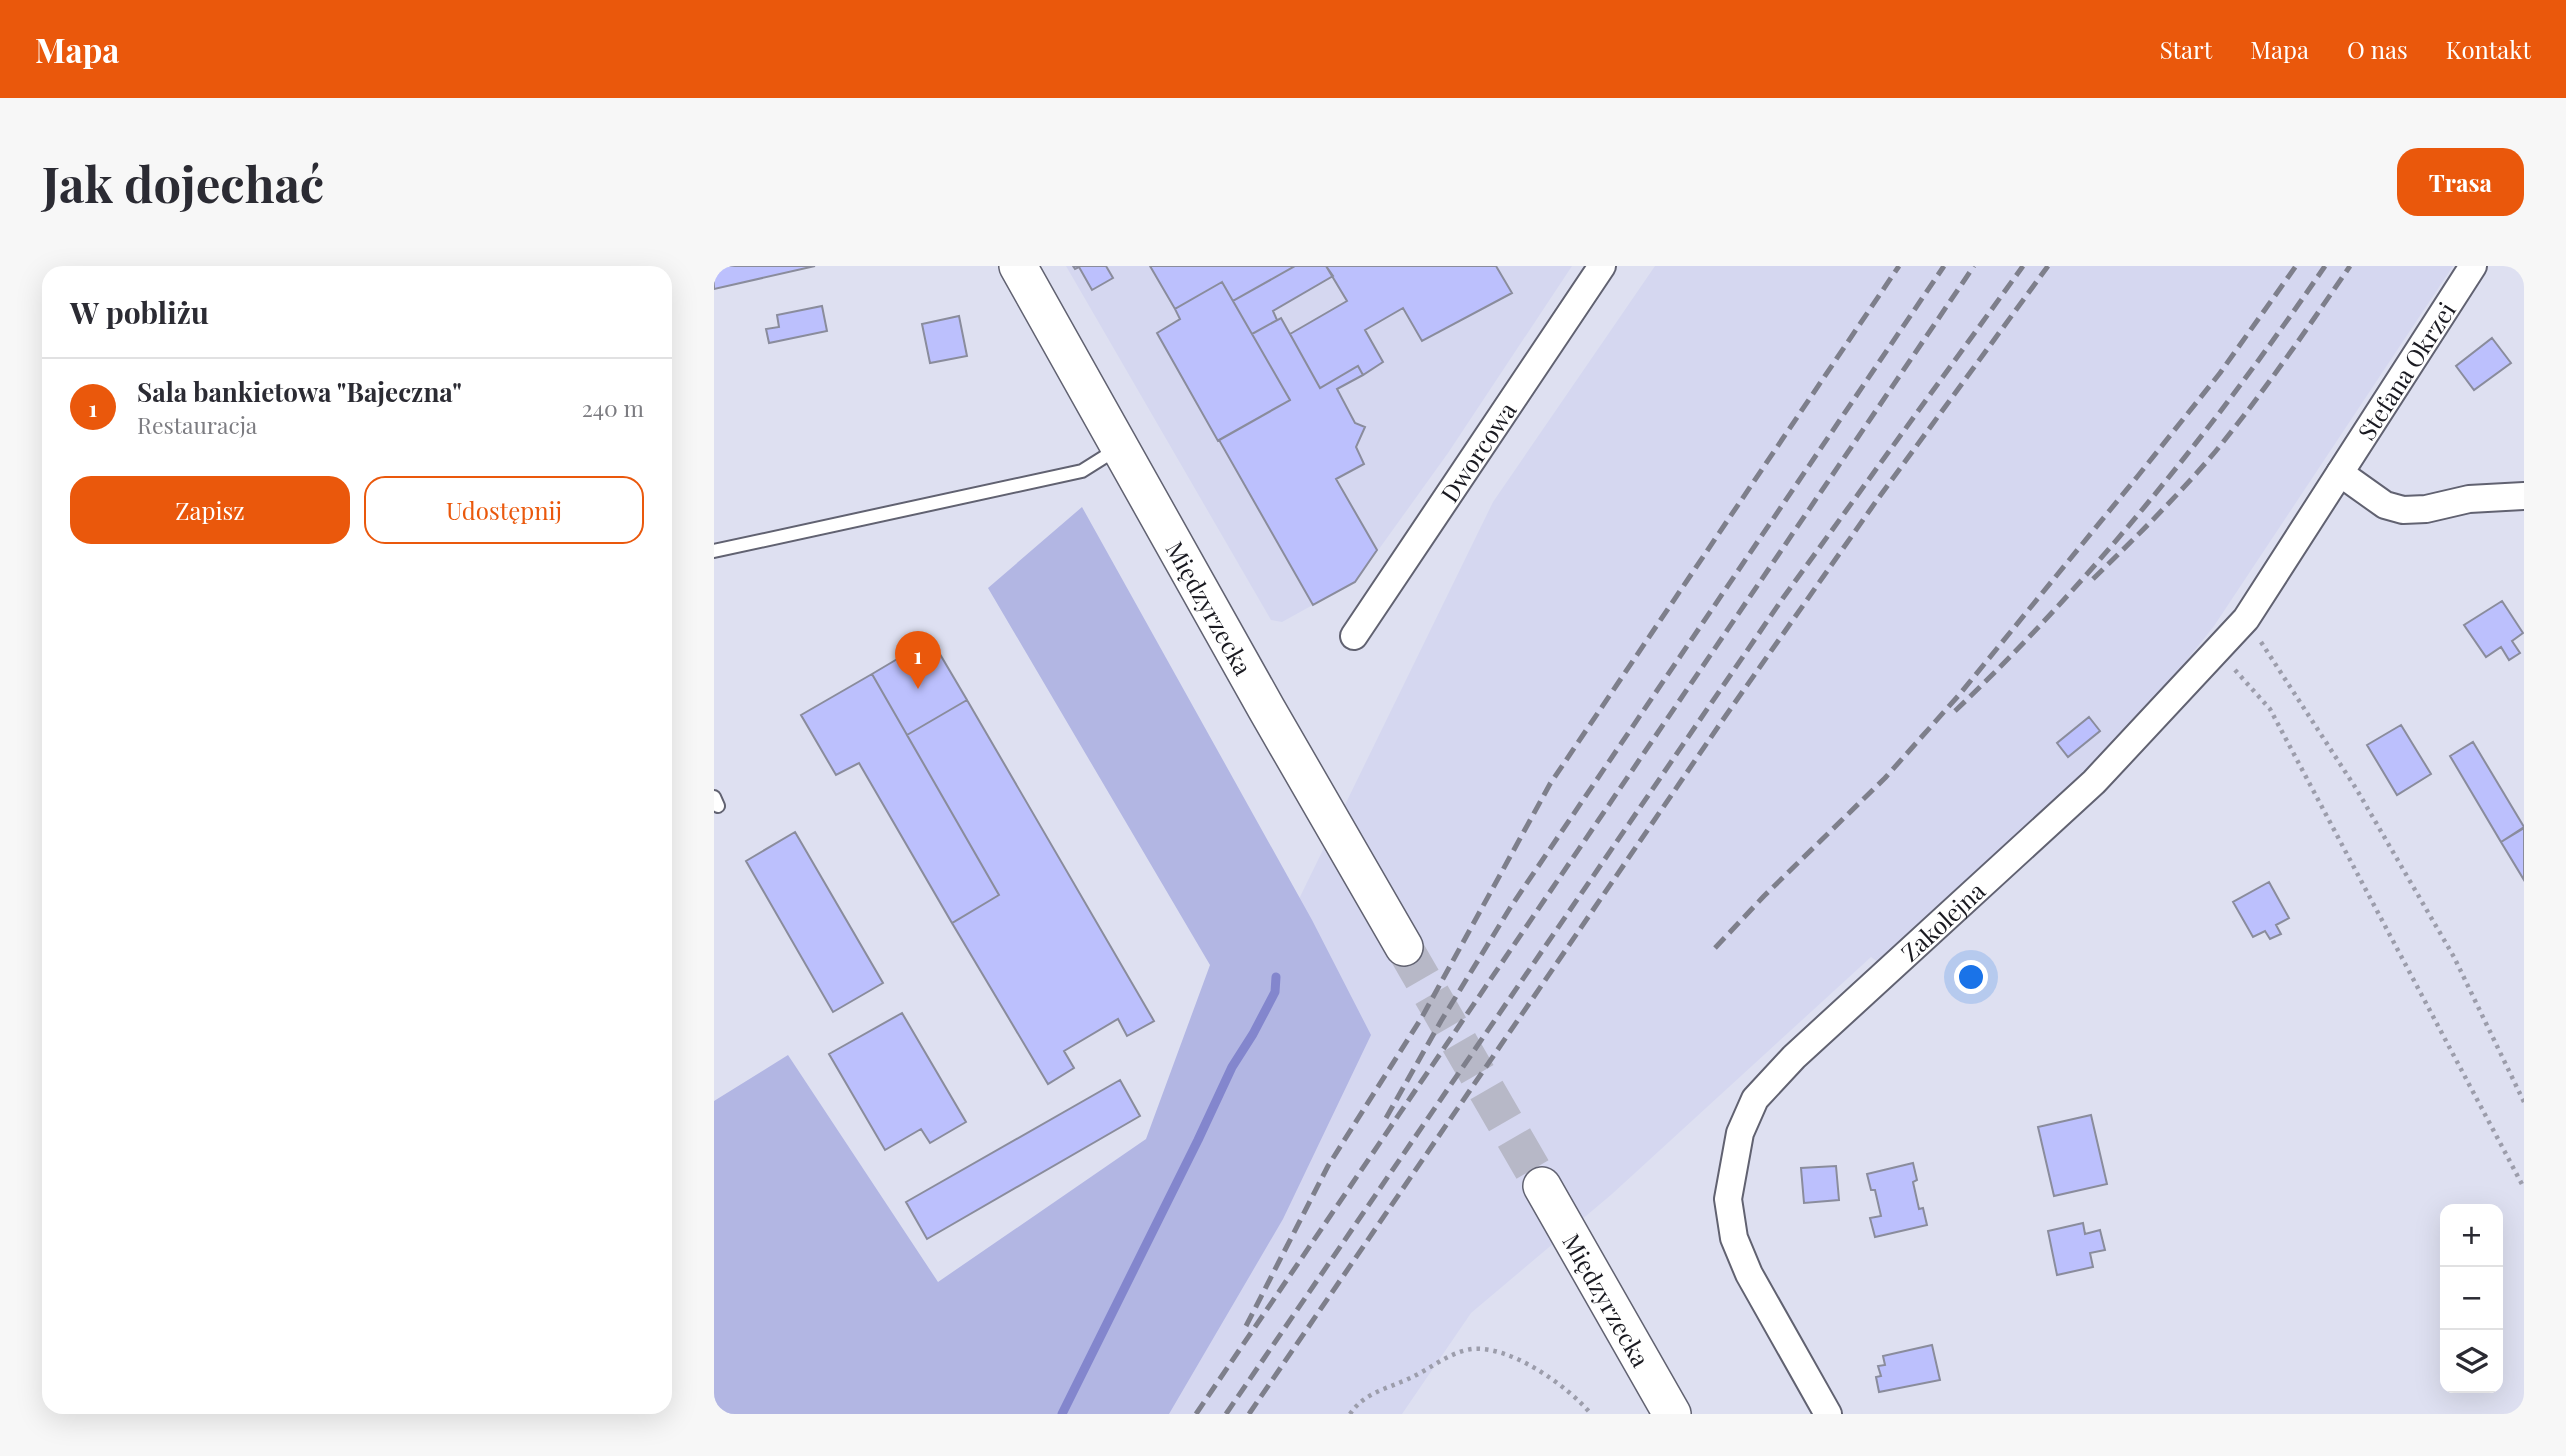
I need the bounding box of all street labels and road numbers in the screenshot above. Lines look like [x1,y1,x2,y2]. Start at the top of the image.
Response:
street label: Stefana Okrzei [2350,296,2462,445]
street label: Dworcowa [1433,395,1523,508]
street label: Międzyrzecka [1160,535,1260,680]
street label: Zakolejna [1894,874,1991,968]
street label: Międzyrzecka [1556,1227,1658,1372]

